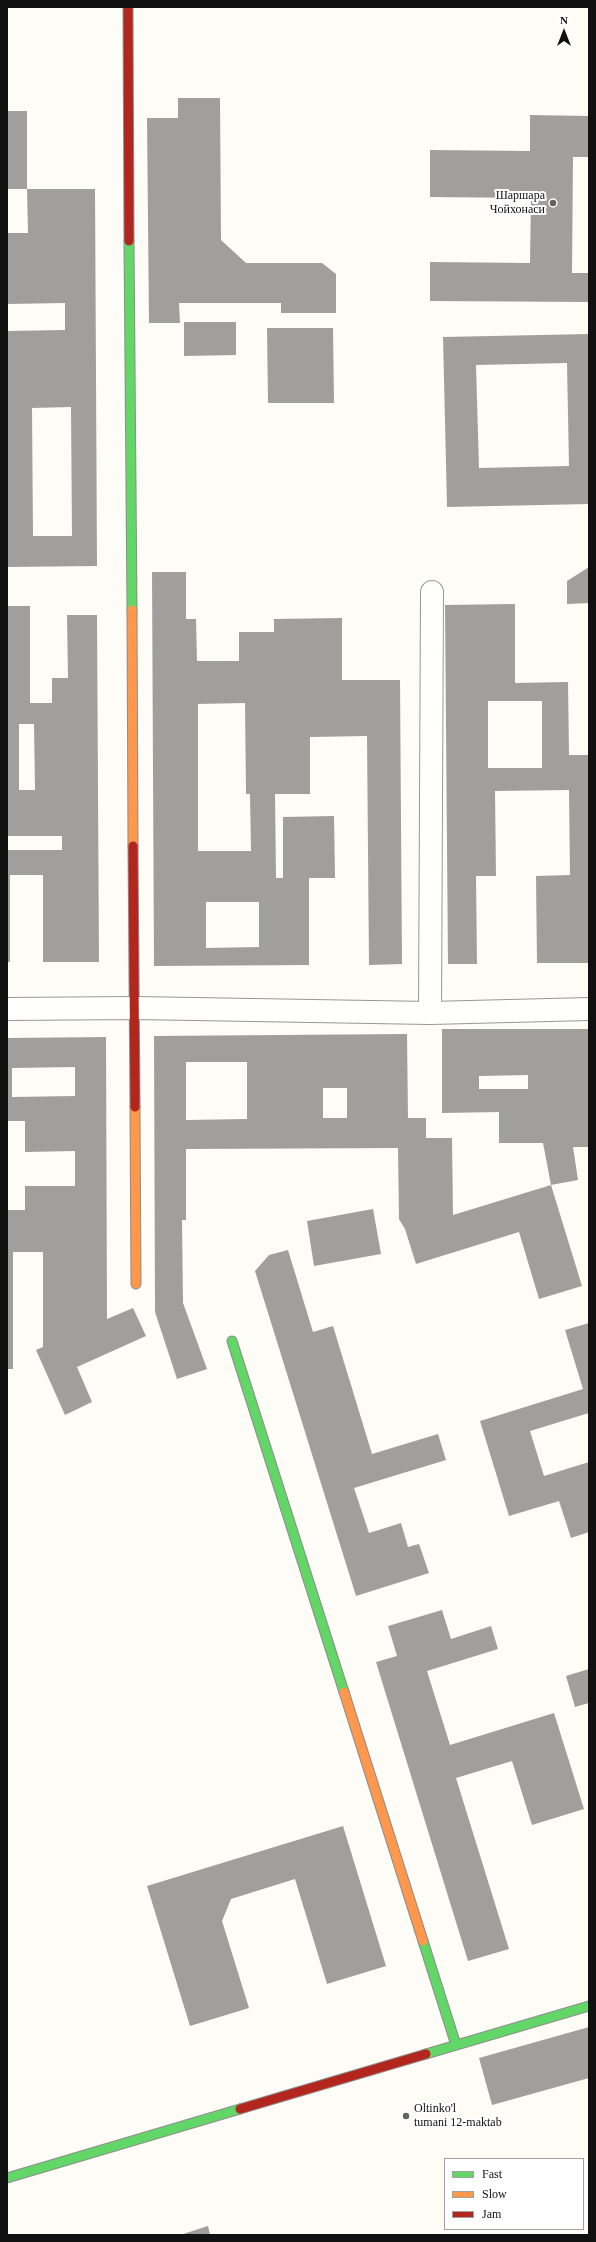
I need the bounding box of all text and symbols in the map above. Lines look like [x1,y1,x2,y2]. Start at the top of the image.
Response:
north arrow [544,12,584,52]
text: N [560,14,568,26]
place label: Шаршара Чойхонаси [490,189,545,217]
marker: Шаршара Чойхонаси [548,198,558,208]
place label: Oltinko'l tumani 12-maktab [414,2102,502,2130]
marker: Oltinko'l tumani 12-maktab [401,2111,411,2121]
legend [444,2158,584,2230]
text: Fast [482,2167,502,2181]
text: Slow [482,2187,507,2201]
text: Jam [482,2207,501,2221]

